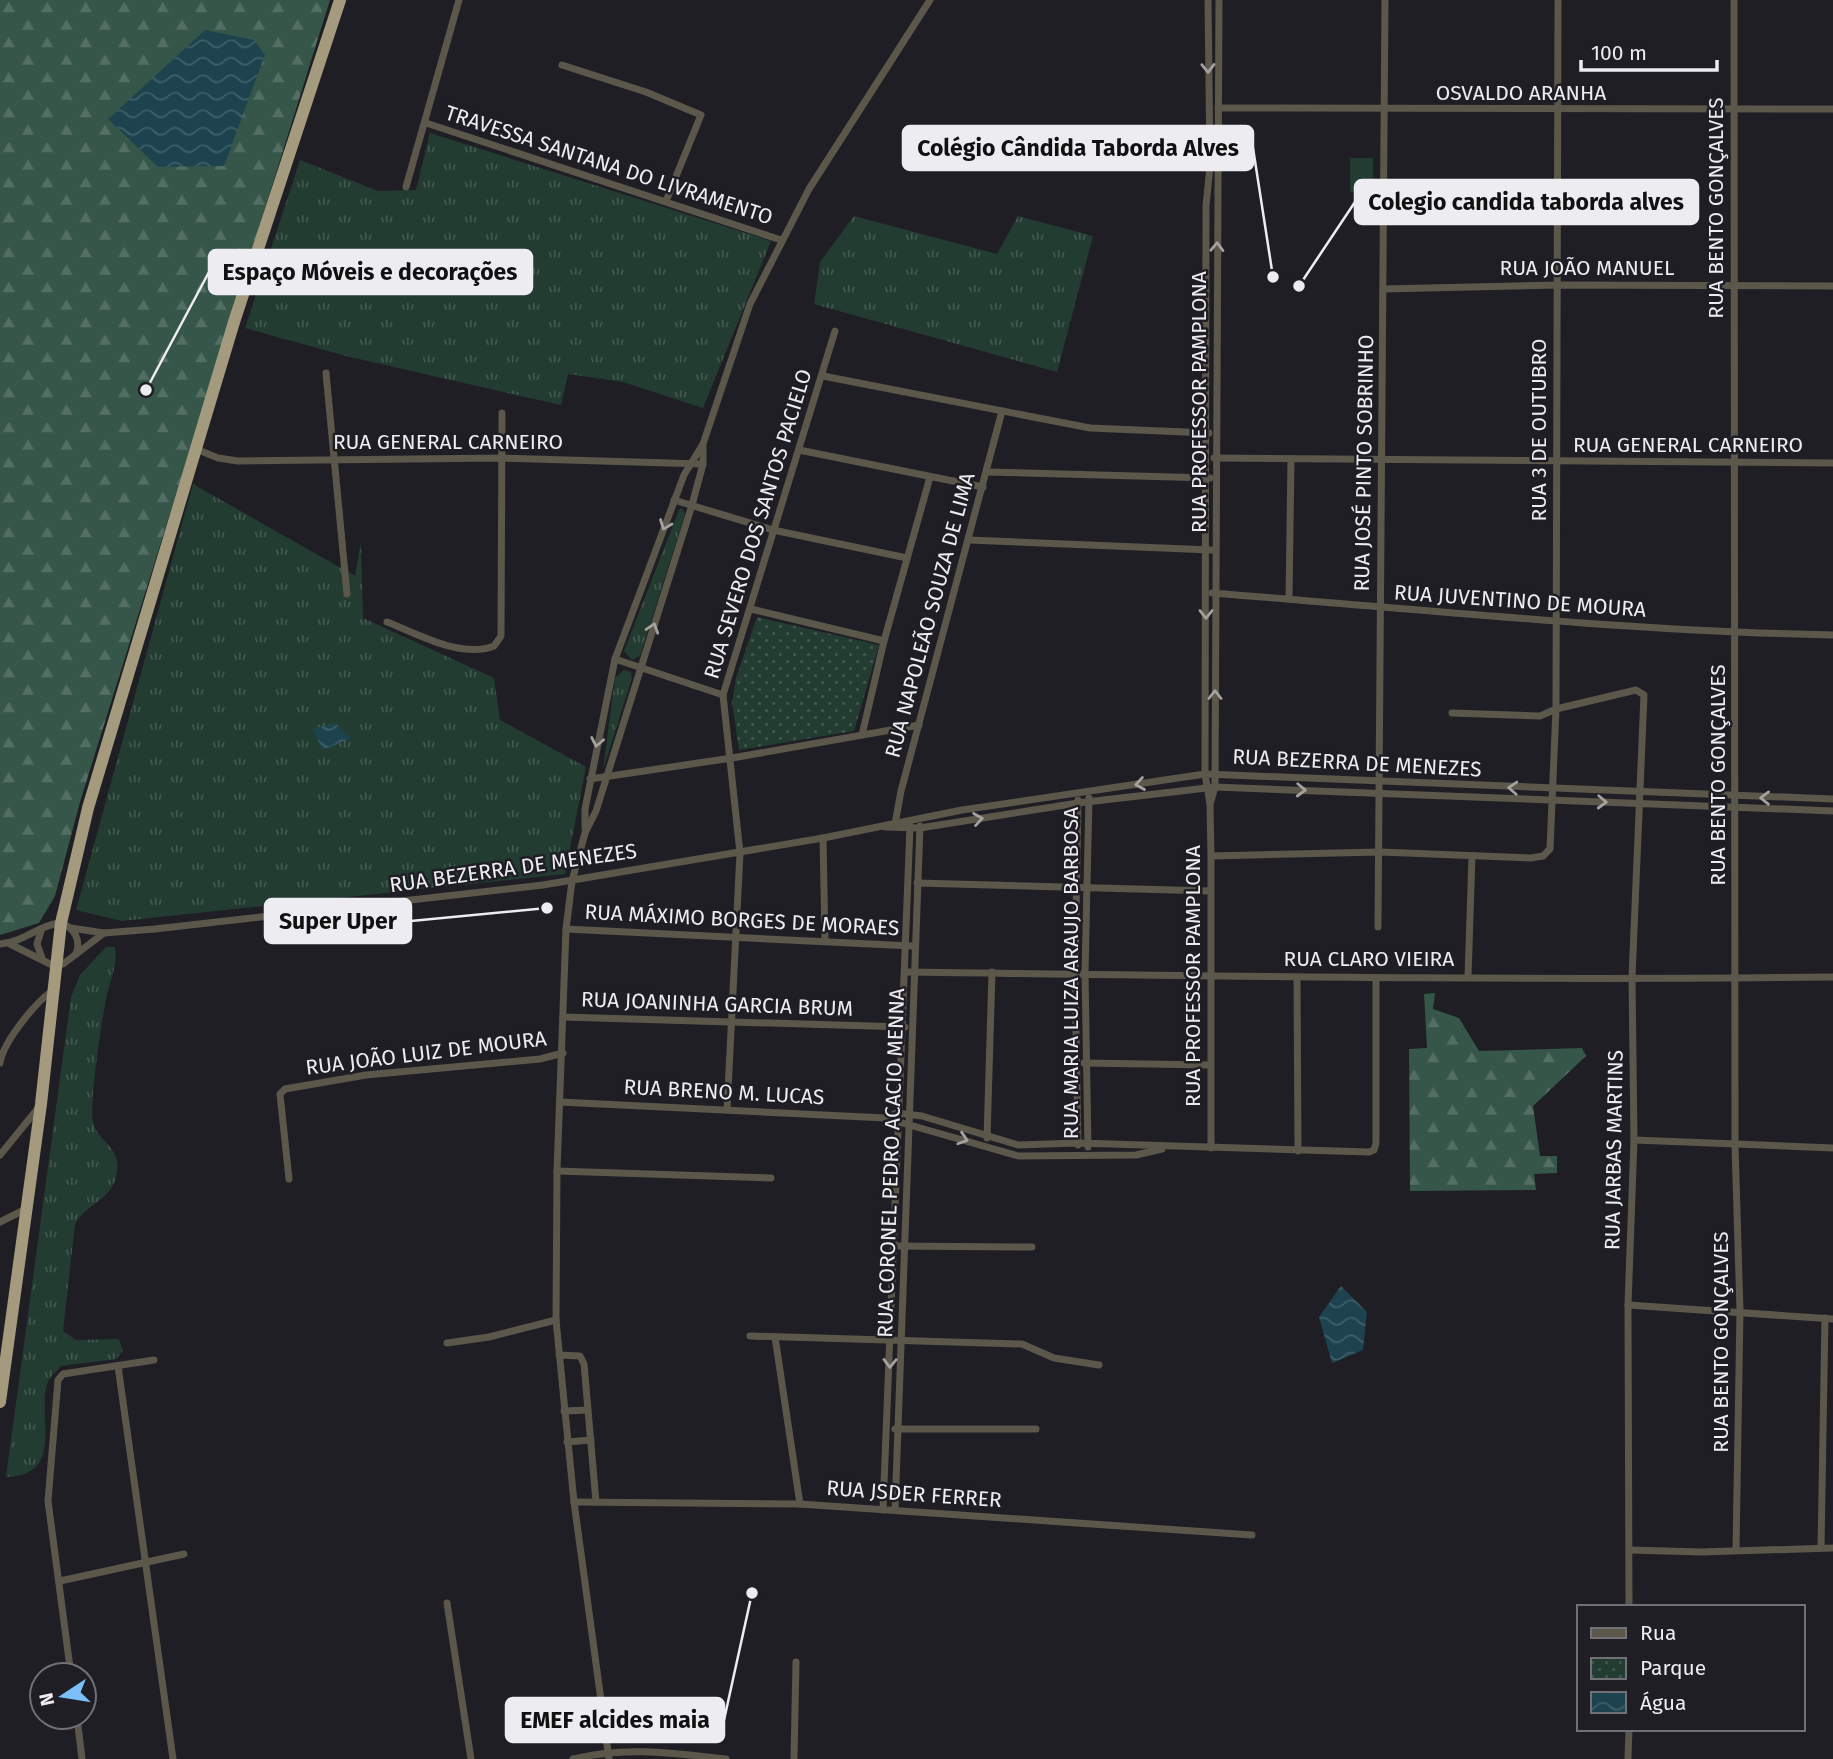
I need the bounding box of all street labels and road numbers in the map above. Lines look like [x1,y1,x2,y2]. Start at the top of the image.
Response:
street label: OSVALDO ARANHA [1436,80,1606,106]
street label: RUA BENTO GONÇALVES [1703,97,1729,319]
street label: TRAVESSA SANTANA DO LIVRAMENTO [442,100,776,230]
street label: RUA JOÃO MANUEL [1500,255,1675,281]
street label: RUA PROFESSOR PAMPLONA [1186,271,1212,533]
street label: RUA JOSÉ PINTO SOBRINHO [1349,334,1379,592]
street label: RUA 3 DE OUTUBRO [1526,338,1552,522]
street label: RUA SEVERO DOS SANTOS PACIELO [698,366,818,682]
street label: RUA GENERAL CARNEIRO [333,429,563,455]
street label: RUA GENERAL CARNEIRO [1573,432,1803,458]
street label: RUA NAPOLEÃO SOUZA DE LIMA [879,470,981,760]
street label: RUA JUVENTINO DE MOURA [1393,579,1647,623]
street label: RUA BENTO GONÇALVES [1705,664,1731,886]
street label: RUA BEZERRA DE MENEZES [1232,743,1482,783]
street label: RUA MARIA LUIZA ARAUJO BARBOSA [1058,807,1084,1139]
street label: RUA BEZERRA DE MENEZES [388,838,638,898]
street label: RUA PROFESSOR PAMPLONA [1180,845,1206,1107]
street label: RUA MÁXIMO BORGES DE MORAES [584,899,900,941]
street label: RUA CLARO VIEIRA [1284,946,1454,972]
street label: RUA JOANINHA GARCIA BRUM [580,986,854,1022]
street label: RUA CORONEL PEDRO ACACIO MENNA [872,988,910,1338]
street label: RUA JOÃO LUIZ DE MOURA [304,1025,548,1081]
street label: RUA JARBAS MARTINS [1599,1050,1629,1250]
street label: RUA BRENO M. LUCAS [623,1074,825,1110]
street label: RUA BENTO GONÇALVES [1708,1231,1734,1453]
street label: RUA JSDER FERRER [825,1475,1003,1513]

